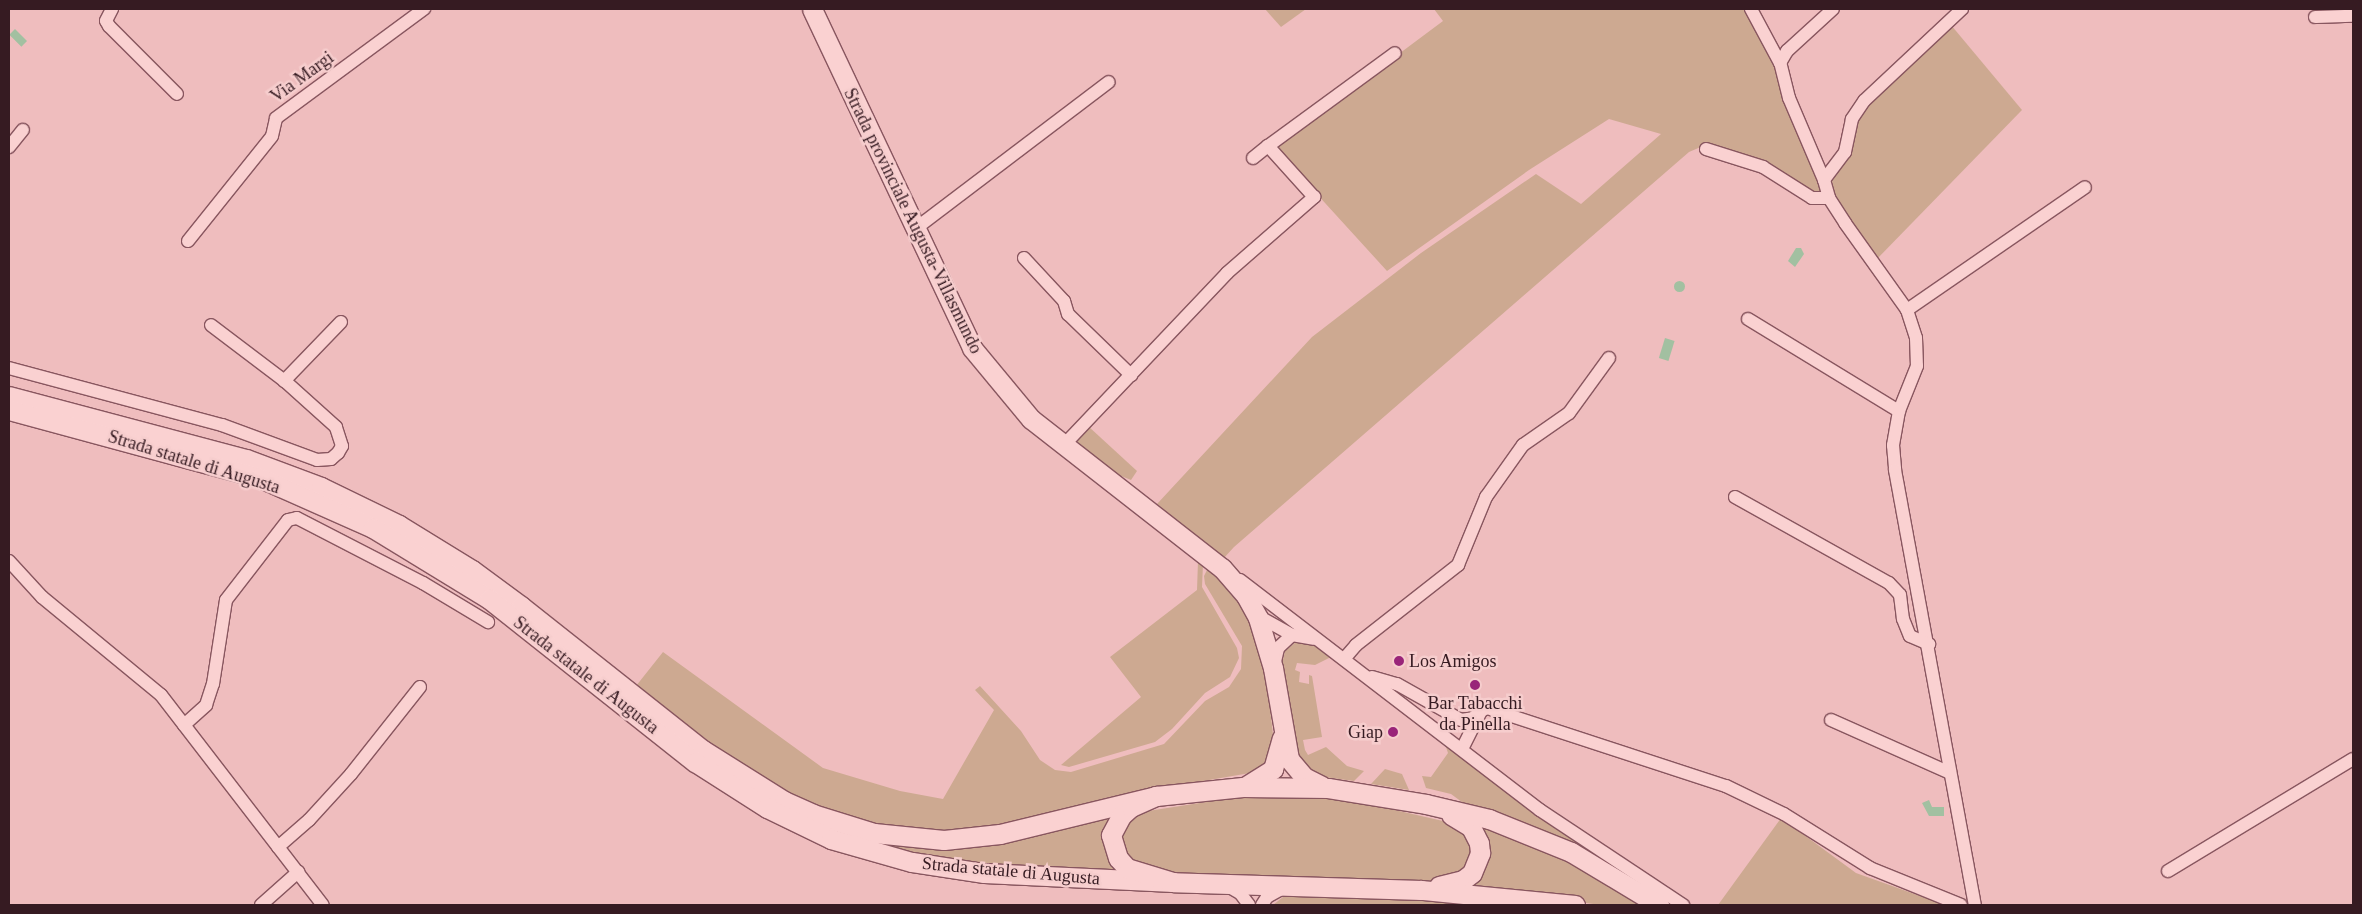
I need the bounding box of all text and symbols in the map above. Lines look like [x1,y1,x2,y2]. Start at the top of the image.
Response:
street label: Via Margi [266,47,338,107]
street label: Strada provinciale Augusta-Villasmundo [839,84,987,358]
street label: Strada statale di Augusta [105,425,283,499]
street label: Strada statale di Augusta [509,611,663,739]
place label: Los Amigos [1409,650,1498,672]
marker: Los Amigos [1393,655,1405,667]
marker: Bar Tabacchi da Pinella [1469,679,1481,691]
place label: Bar Tabacchi da Pinella [1427,693,1523,736]
place label: Giap [1348,721,1383,743]
marker: Giap [1387,726,1399,738]
street label: Strada statale di Augusta [921,852,1101,890]

